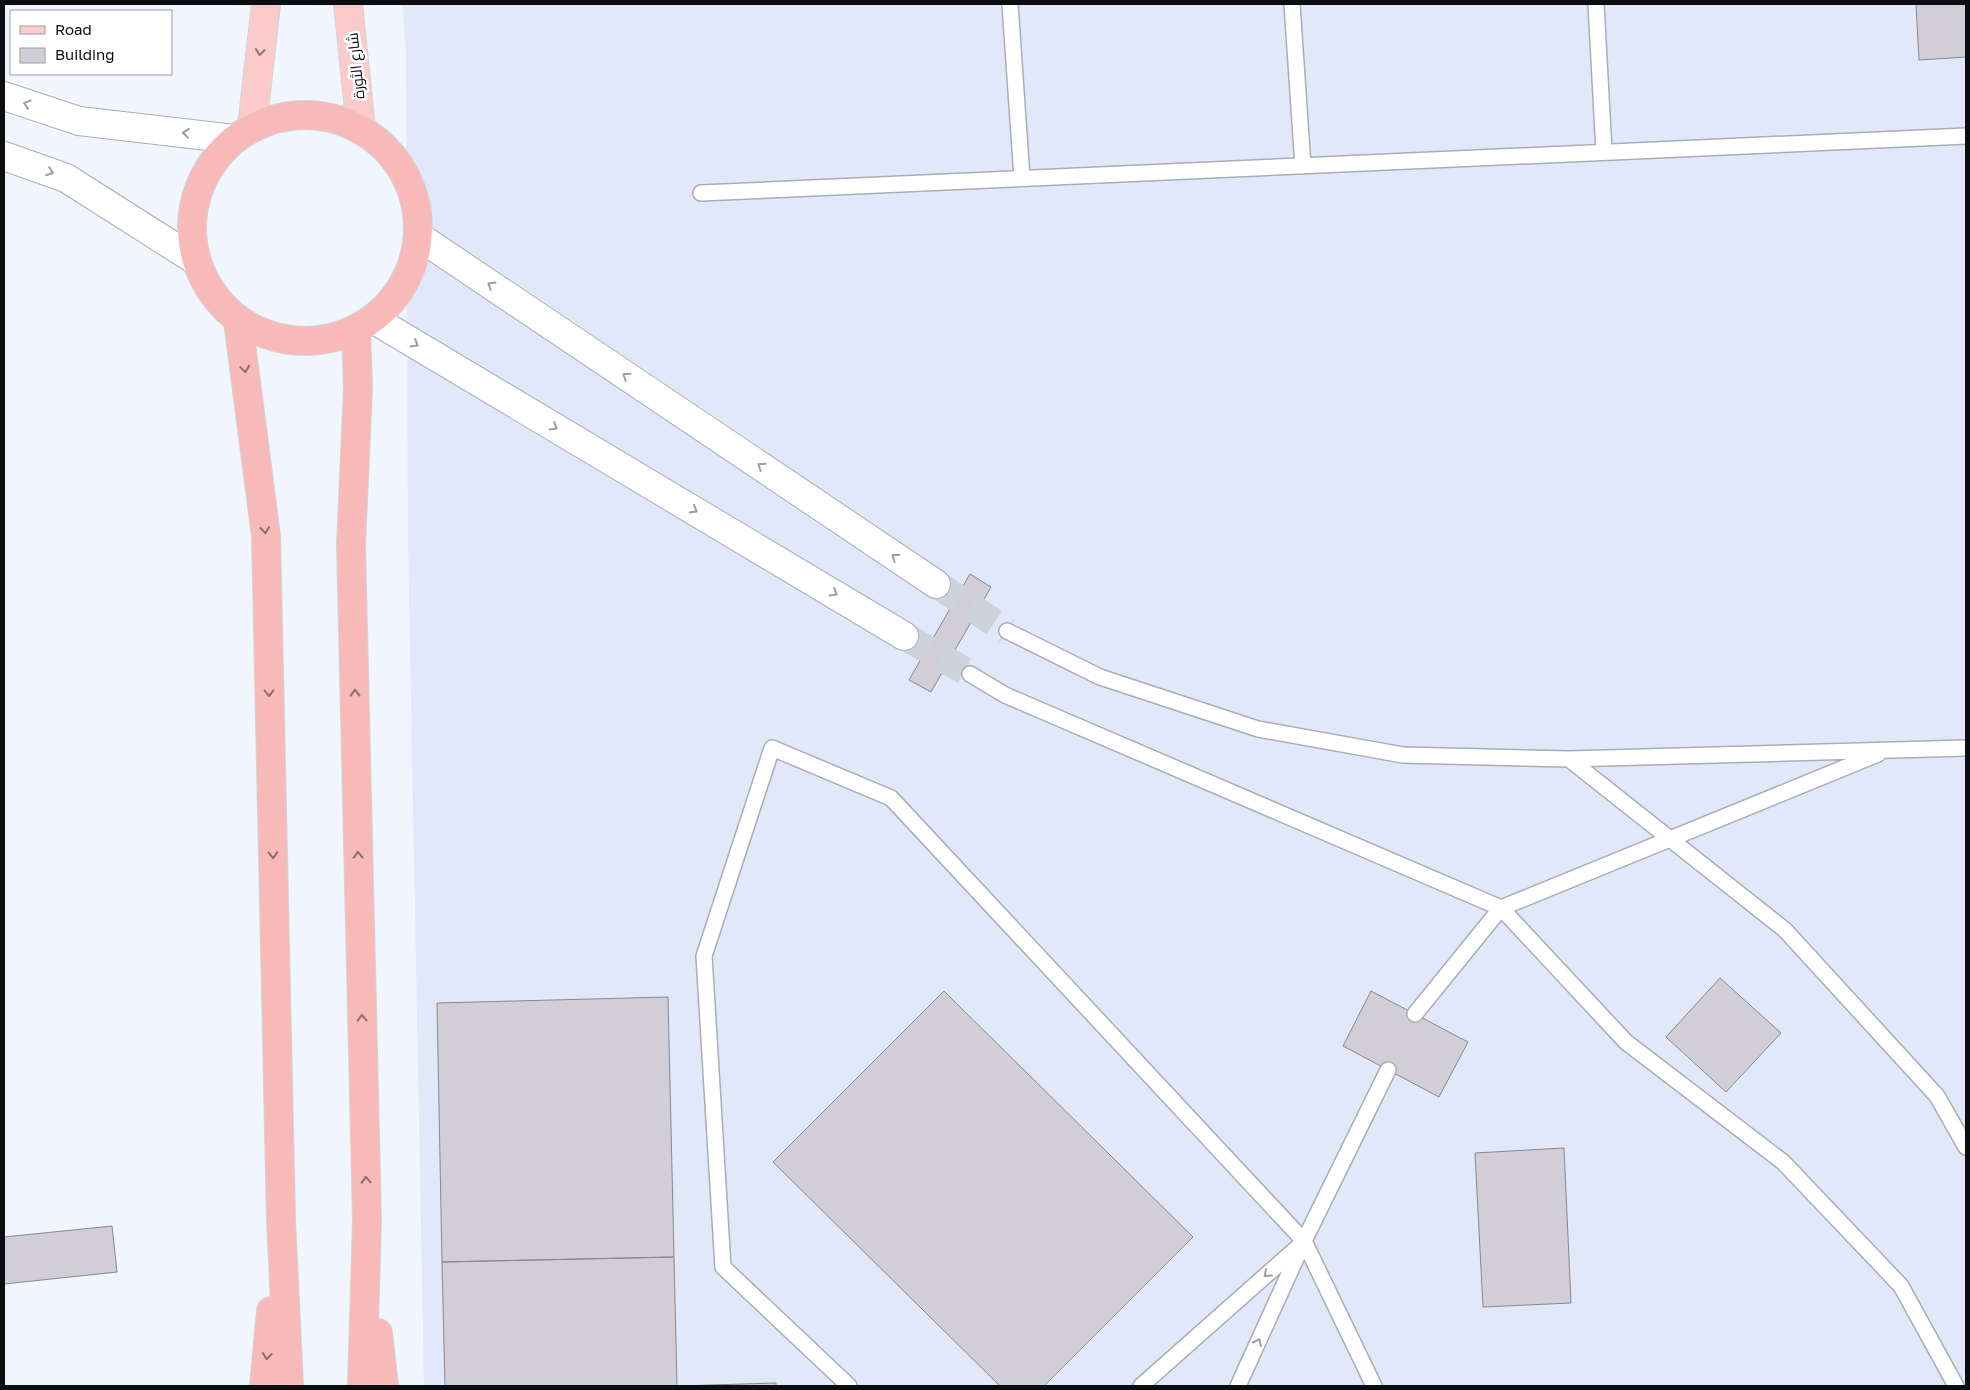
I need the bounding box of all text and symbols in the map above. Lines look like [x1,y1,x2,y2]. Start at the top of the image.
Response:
legend [10,10,172,75]
text: Road [55,20,92,38]
street label: شارع الثورة [343,32,370,100]
text: Building [55,45,115,63]
one-way arrow [255,49,266,57]
one-way arrow [23,100,32,110]
one-way arrow [182,128,190,139]
one-way arrow [45,166,53,176]
one-way arrow [487,282,497,291]
one-way arrow [409,338,418,348]
one-way arrow [239,365,250,373]
one-way arrow [622,372,631,382]
one-way arrow [549,421,558,431]
one-way arrow [757,463,766,472]
one-way arrow [689,504,698,514]
one-way arrow [259,526,270,534]
one-way arrow [892,554,901,563]
one-way arrow [828,587,837,597]
one-way arrow [350,688,360,696]
one-way arrow [264,689,274,697]
one-way arrow [353,851,364,859]
one-way arrow [268,852,278,859]
one-way arrow [357,1013,367,1021]
one-way arrow [361,1176,371,1184]
one-way arrow [1264,1268,1273,1277]
one-way arrow [1252,1338,1262,1347]
one-way arrow [262,1352,273,1360]

